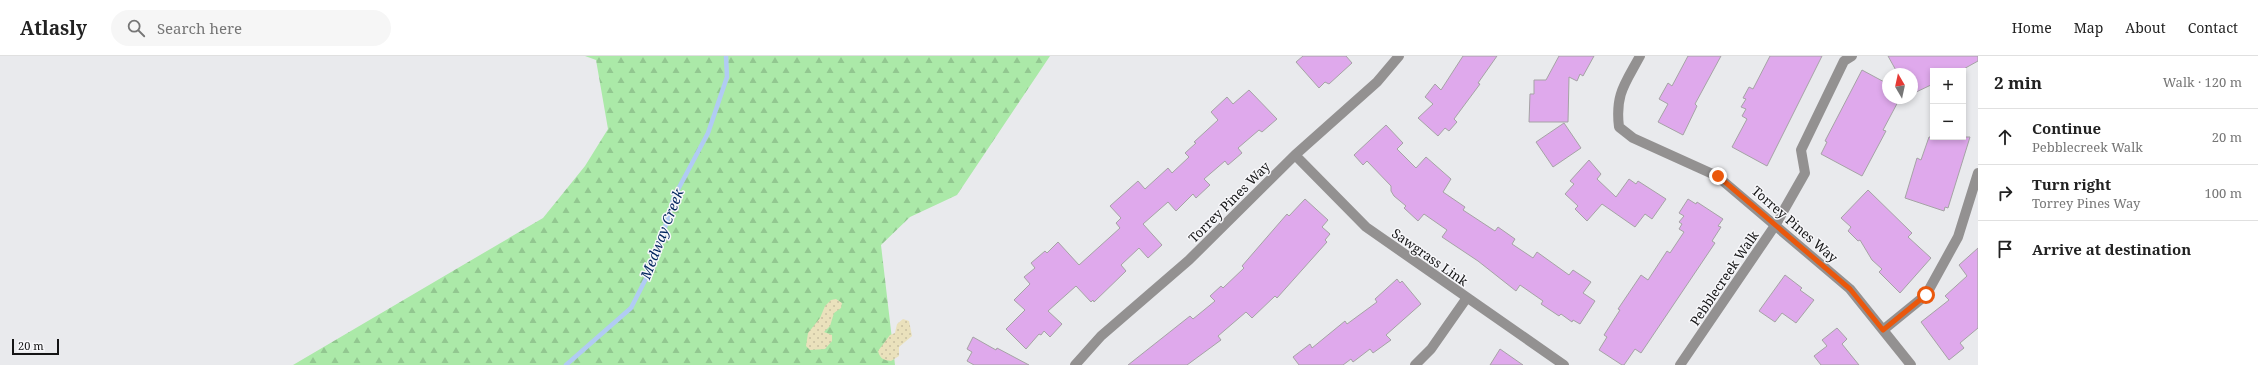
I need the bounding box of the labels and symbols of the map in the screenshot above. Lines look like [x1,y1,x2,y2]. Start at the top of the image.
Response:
north arrow [1882,68,1918,104]
street label: Torrey Pines Way [1184,157,1274,247]
route end [1709,167,1727,185]
street label: Torrey Pines Way [1748,182,1842,267]
water label: Medway Creek [635,185,688,283]
street label: Sawgrass Link [1388,224,1472,290]
street label: Pebblecreek Walk [1686,227,1763,329]
route start [1917,286,1935,304]
scale bar [12,337,59,356]

